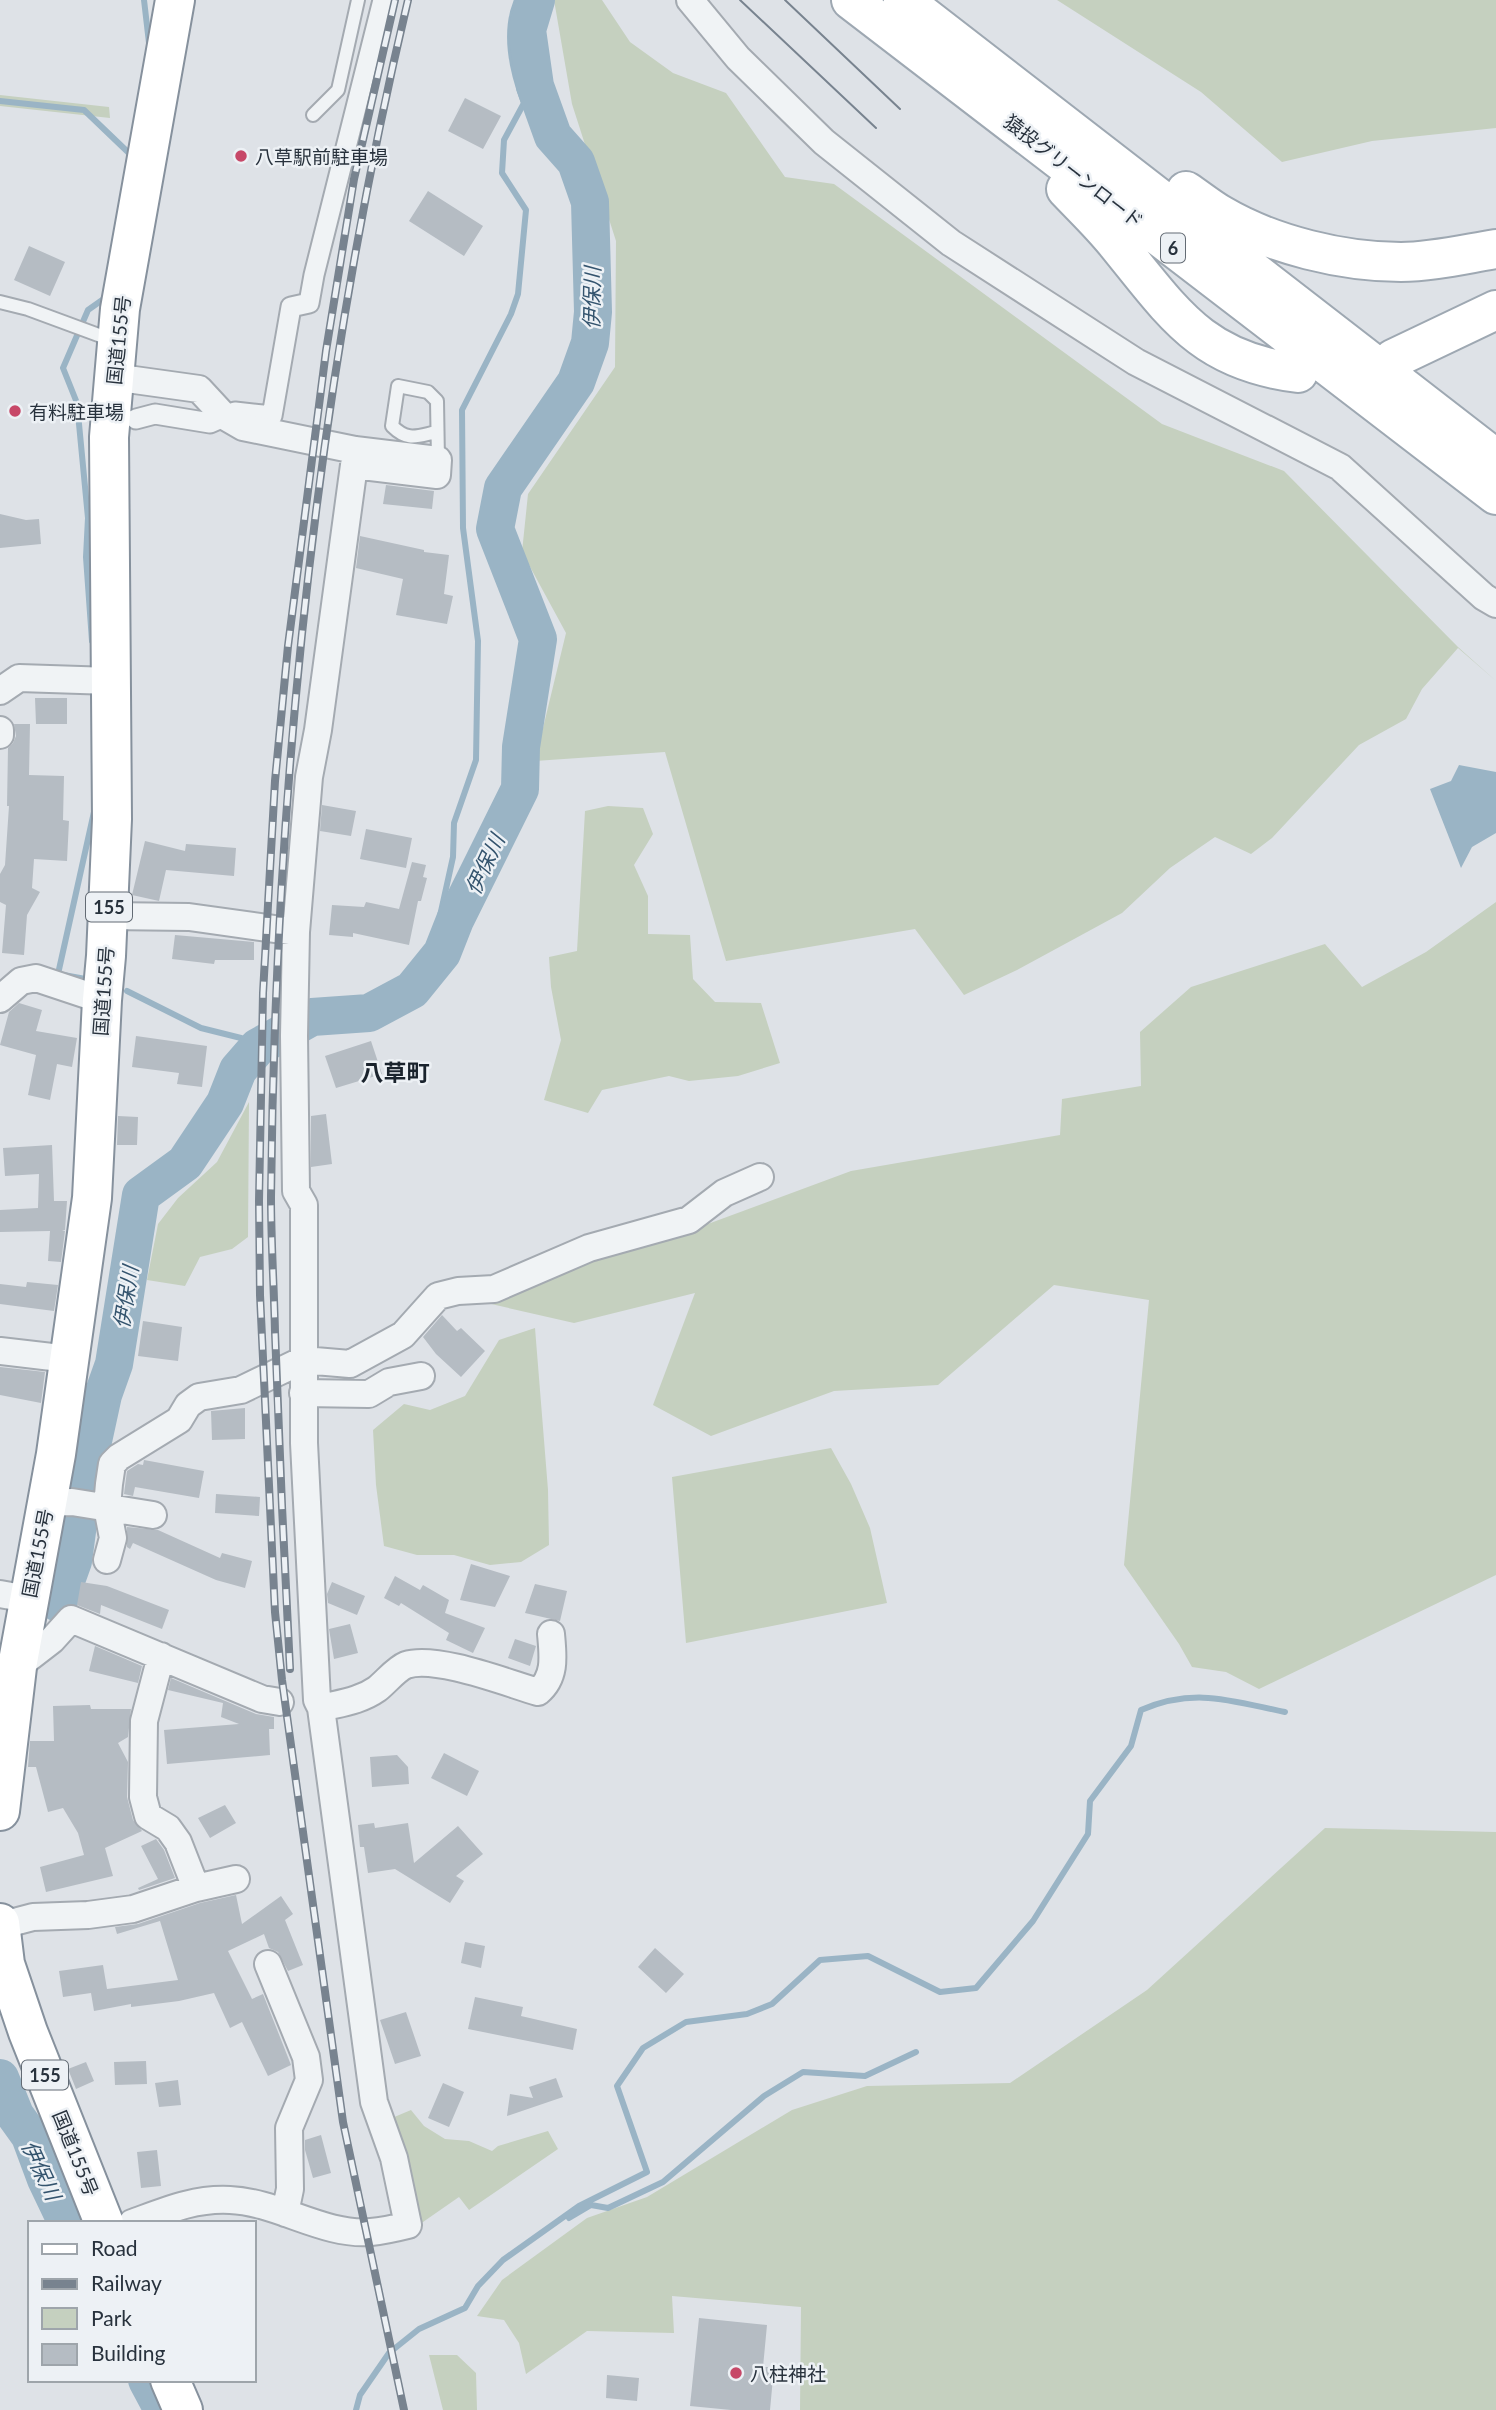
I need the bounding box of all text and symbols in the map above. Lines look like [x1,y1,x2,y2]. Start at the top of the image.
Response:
street label: 猿投グリーンロード [1000,110,1148,232]
place label: 八草駅前駐車場 [255,145,388,168]
marker: 八草駅前駐車場 [233,148,249,164]
road number: 6 [1161,234,1185,262]
water label: 伊保川 [578,264,604,330]
street label: 国道155号 [102,294,134,386]
place label: 有料駐車場 [29,400,124,423]
marker: 有料駐車場 [7,403,23,419]
water label: 伊保川 [459,828,509,898]
road number: 155 [86,893,132,922]
street label: 国道155号 [88,945,118,1037]
district label: 八草町 [361,1058,430,1086]
water label: 伊保川 [108,1262,143,1330]
street label: 国道155号 [17,1507,57,1599]
road number: 155 [22,2060,68,2090]
street label: 国道155号 [48,2107,104,2199]
water label: 伊保川 [17,2136,67,2206]
legend [28,2221,256,2382]
text: Road [91,2235,138,2260]
text: Railway [91,2270,162,2295]
text: Park [91,2305,132,2330]
text: Building [91,2340,166,2365]
place label: 八柱神社 [750,2362,826,2385]
marker: 八柱神社 [728,2365,744,2381]

